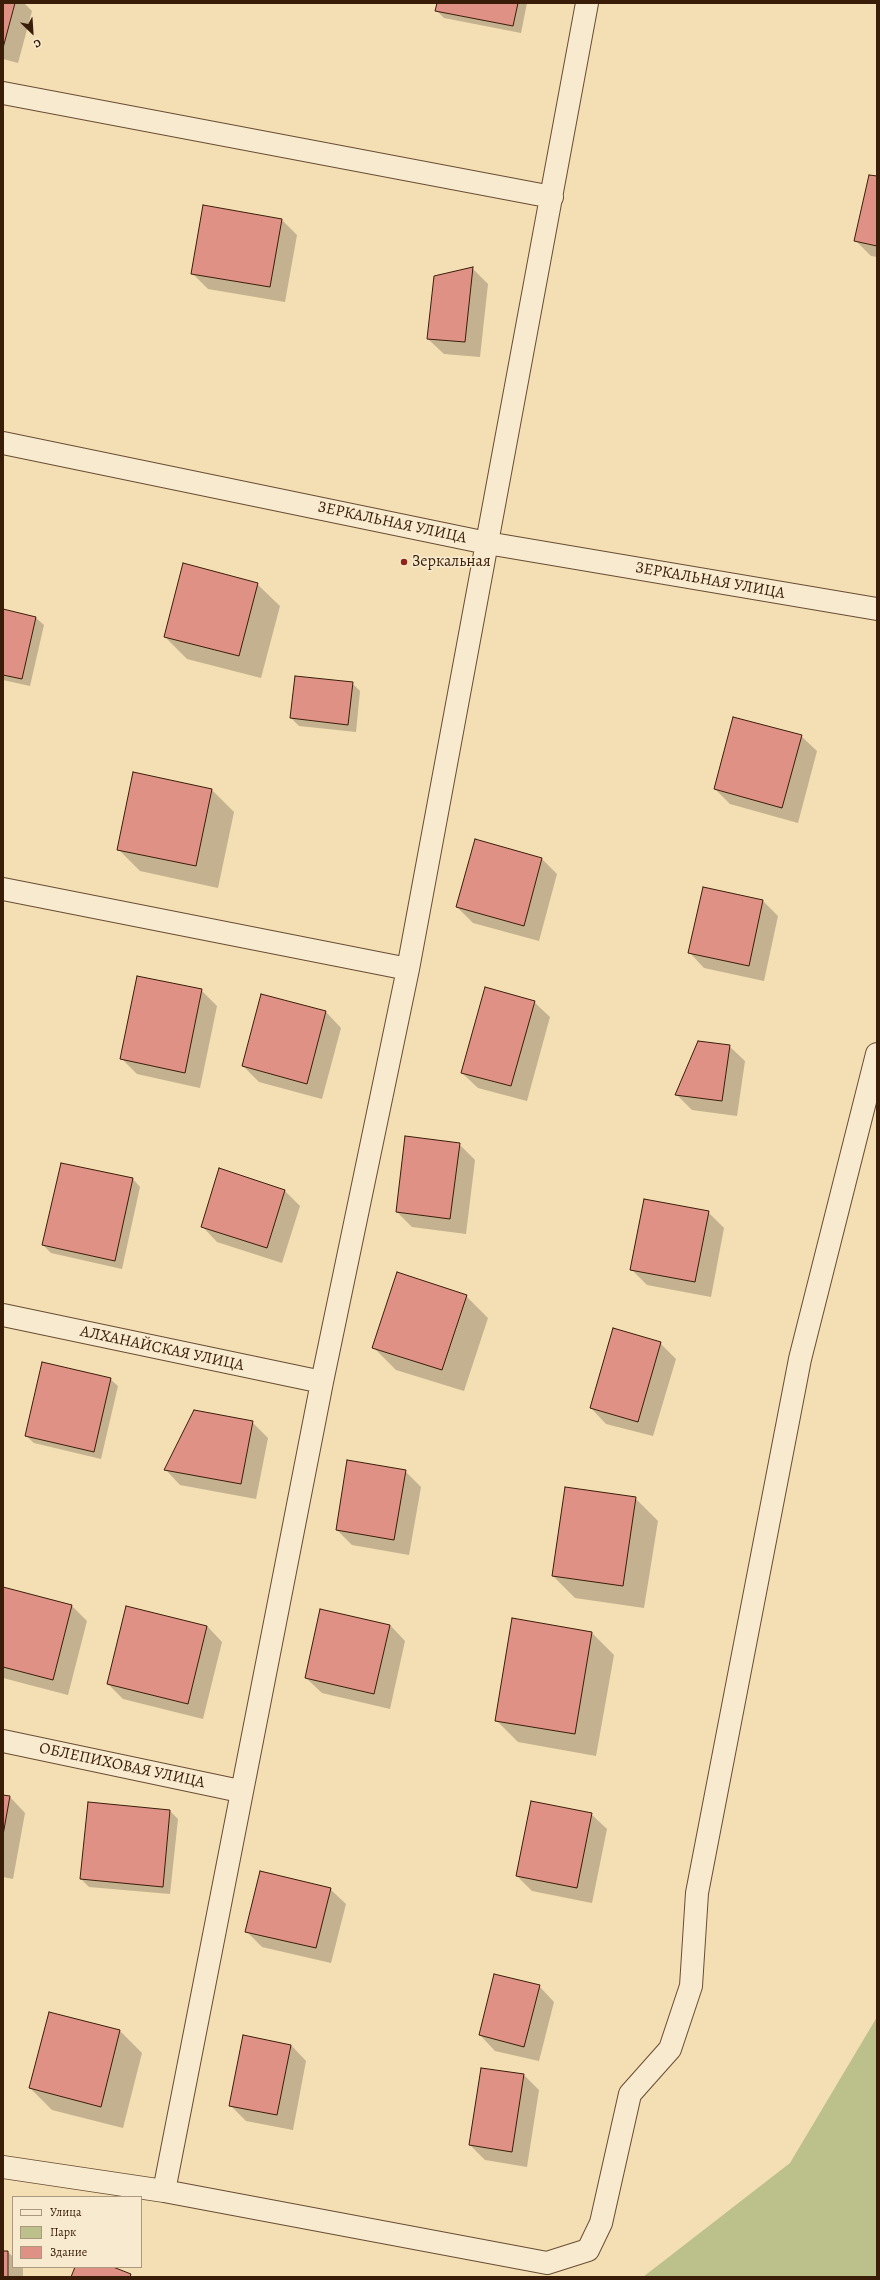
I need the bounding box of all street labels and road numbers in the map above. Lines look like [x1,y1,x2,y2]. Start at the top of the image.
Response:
street label: ЗЕРКАЛЬНАЯ УЛИЦА [316,498,468,548]
street label: ЗЕРКАЛЬНАЯ УЛИЦА [634,558,786,604]
street label: АЛХАНАЙСКАЯ УЛИЦА [78,1322,246,1376]
street label: ОБЛЕПИХОВАЯ УЛИЦА [37,1739,207,1793]

